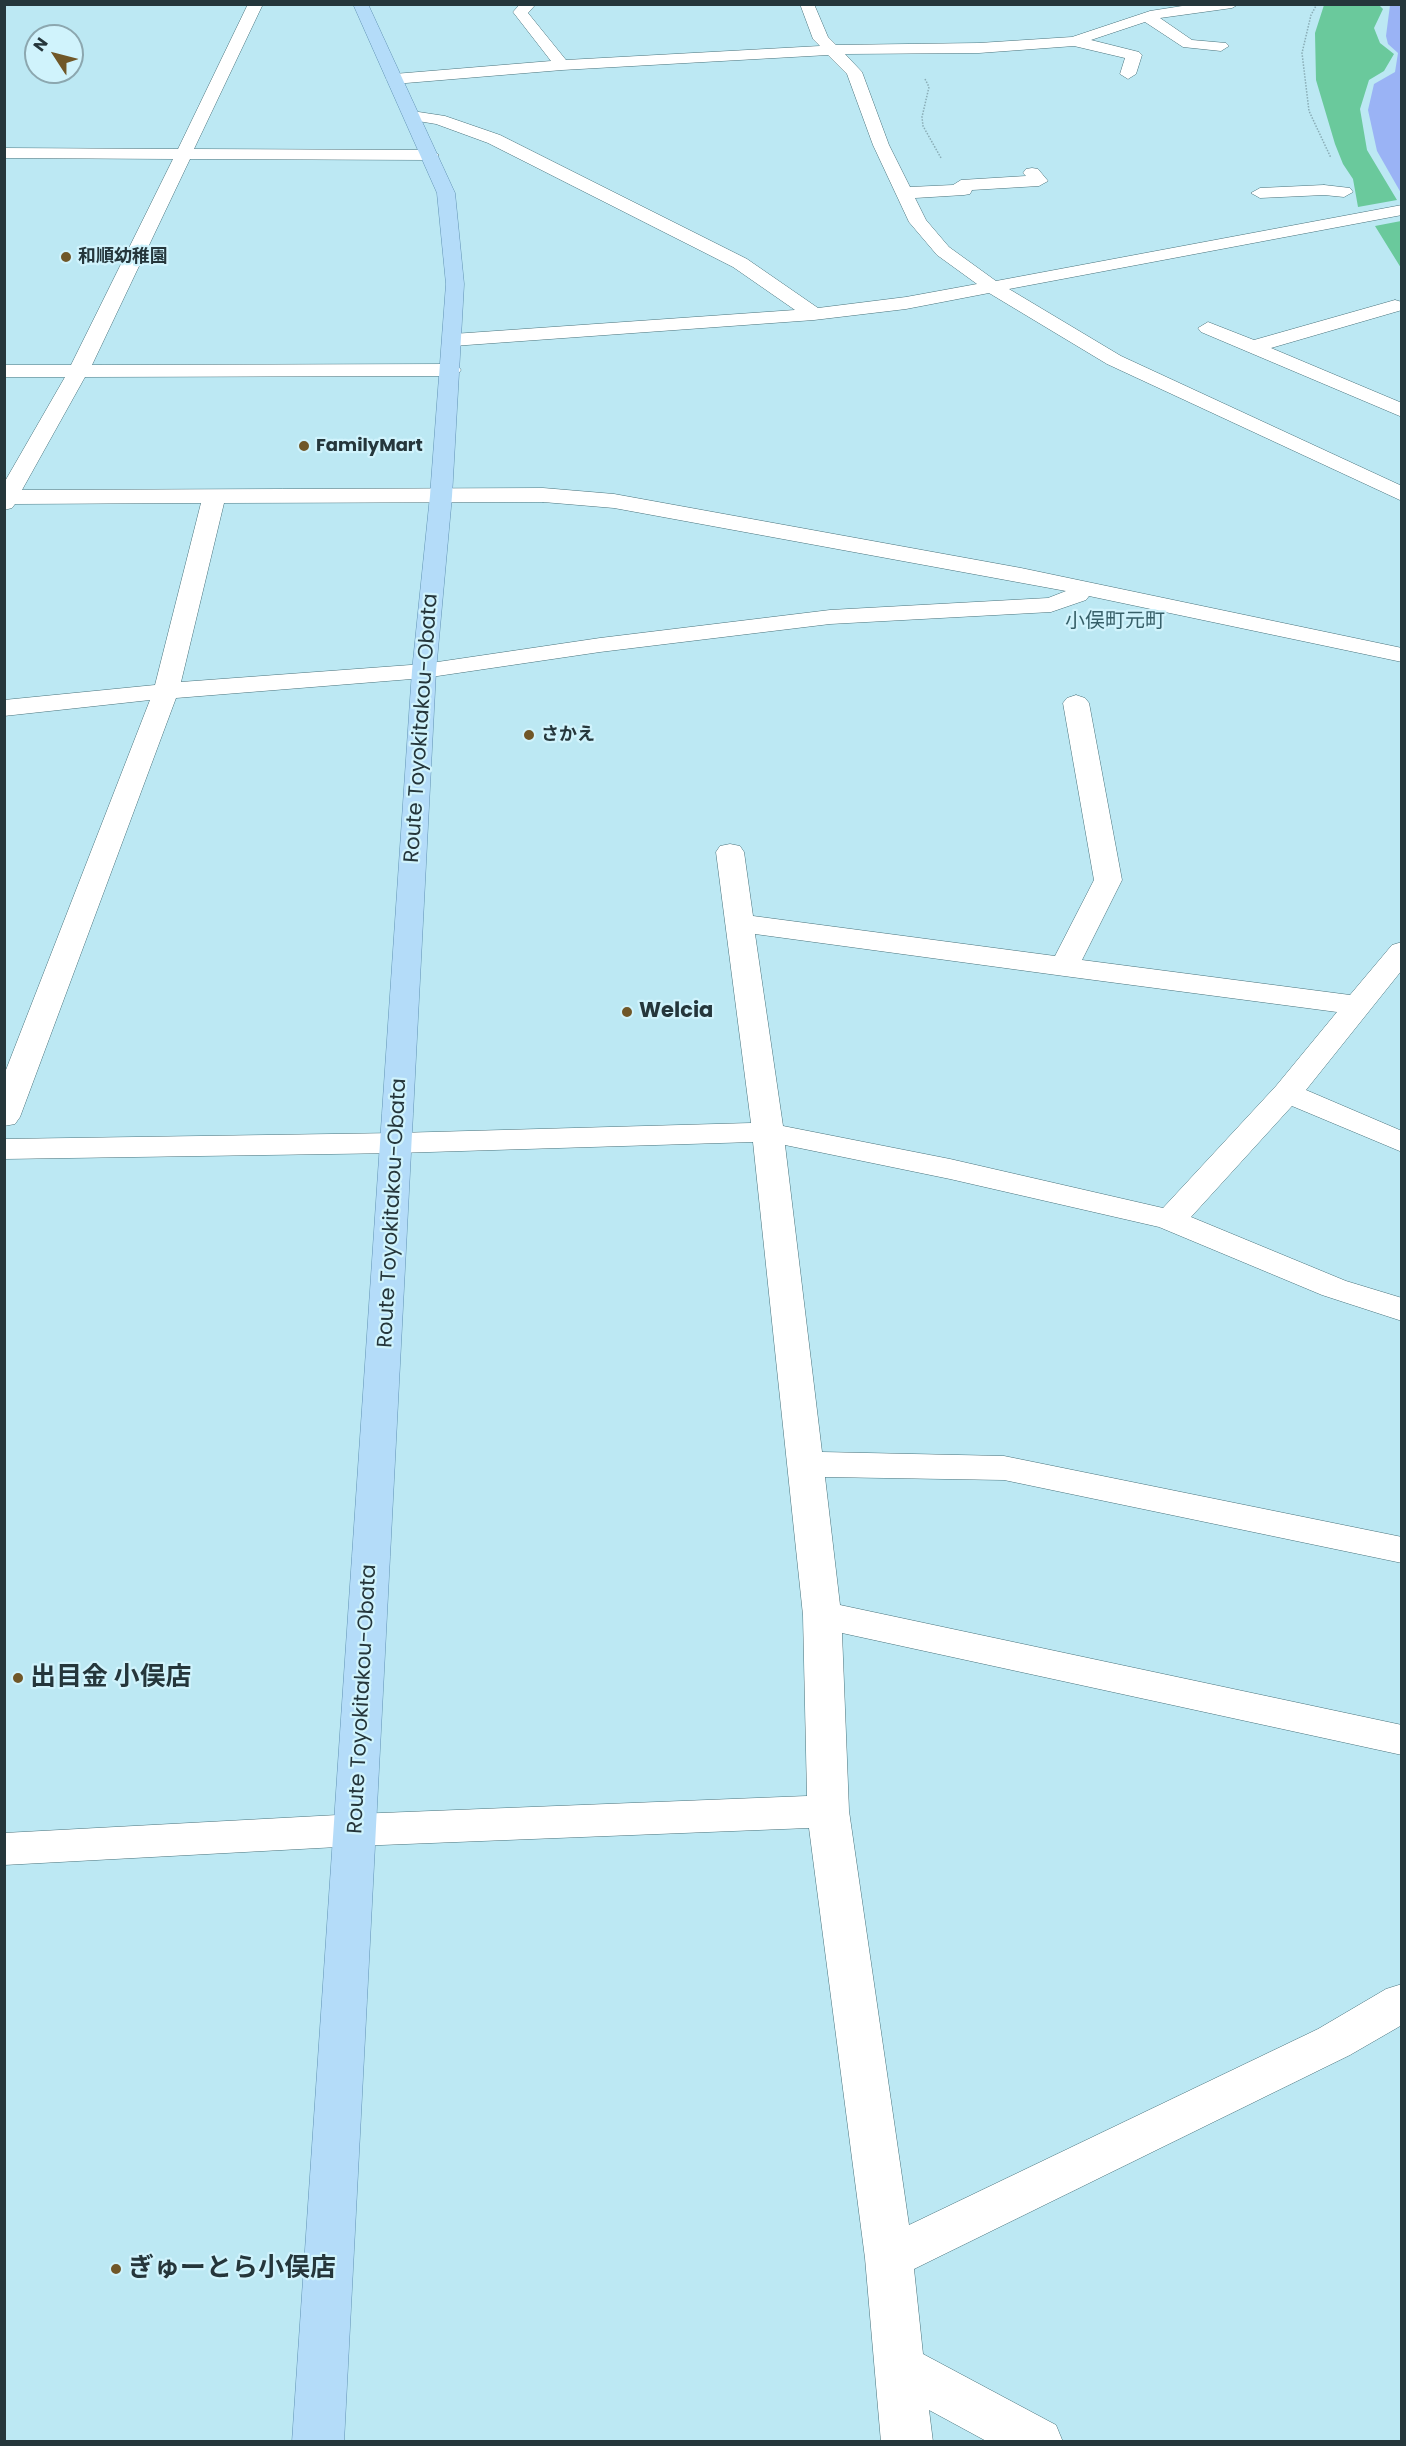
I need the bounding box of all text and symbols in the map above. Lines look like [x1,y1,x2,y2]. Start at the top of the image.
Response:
north arrow [24,24,84,84]
text: N [28,33,53,56]
place label: 和順幼稚園 [78,246,168,268]
marker: 和順幼稚園 [59,250,73,264]
place label: FamilyMart [316,435,423,457]
marker: FamilyMart [297,439,311,453]
street label: Route Toyokitakou-Obata [400,593,444,863]
district label: 小俣町元町 [1065,610,1165,634]
place label: さかえ [541,724,595,746]
marker: さかえ [522,728,536,742]
place label: Welcia [639,999,713,1025]
marker: Welcia [620,1005,634,1019]
street label: Route Toyokitakou-Obata [373,1078,413,1348]
street label: Route Toyokitakou-Obata [343,1564,383,1834]
place label: 出目金 小俣店 [30,1662,192,1694]
marker: 出目金 小俣店 [11,1671,25,1685]
place label: ぎゅーとら小俣店 [128,2253,336,2285]
marker: ぎゅーとら小俣店 [109,2262,123,2276]

